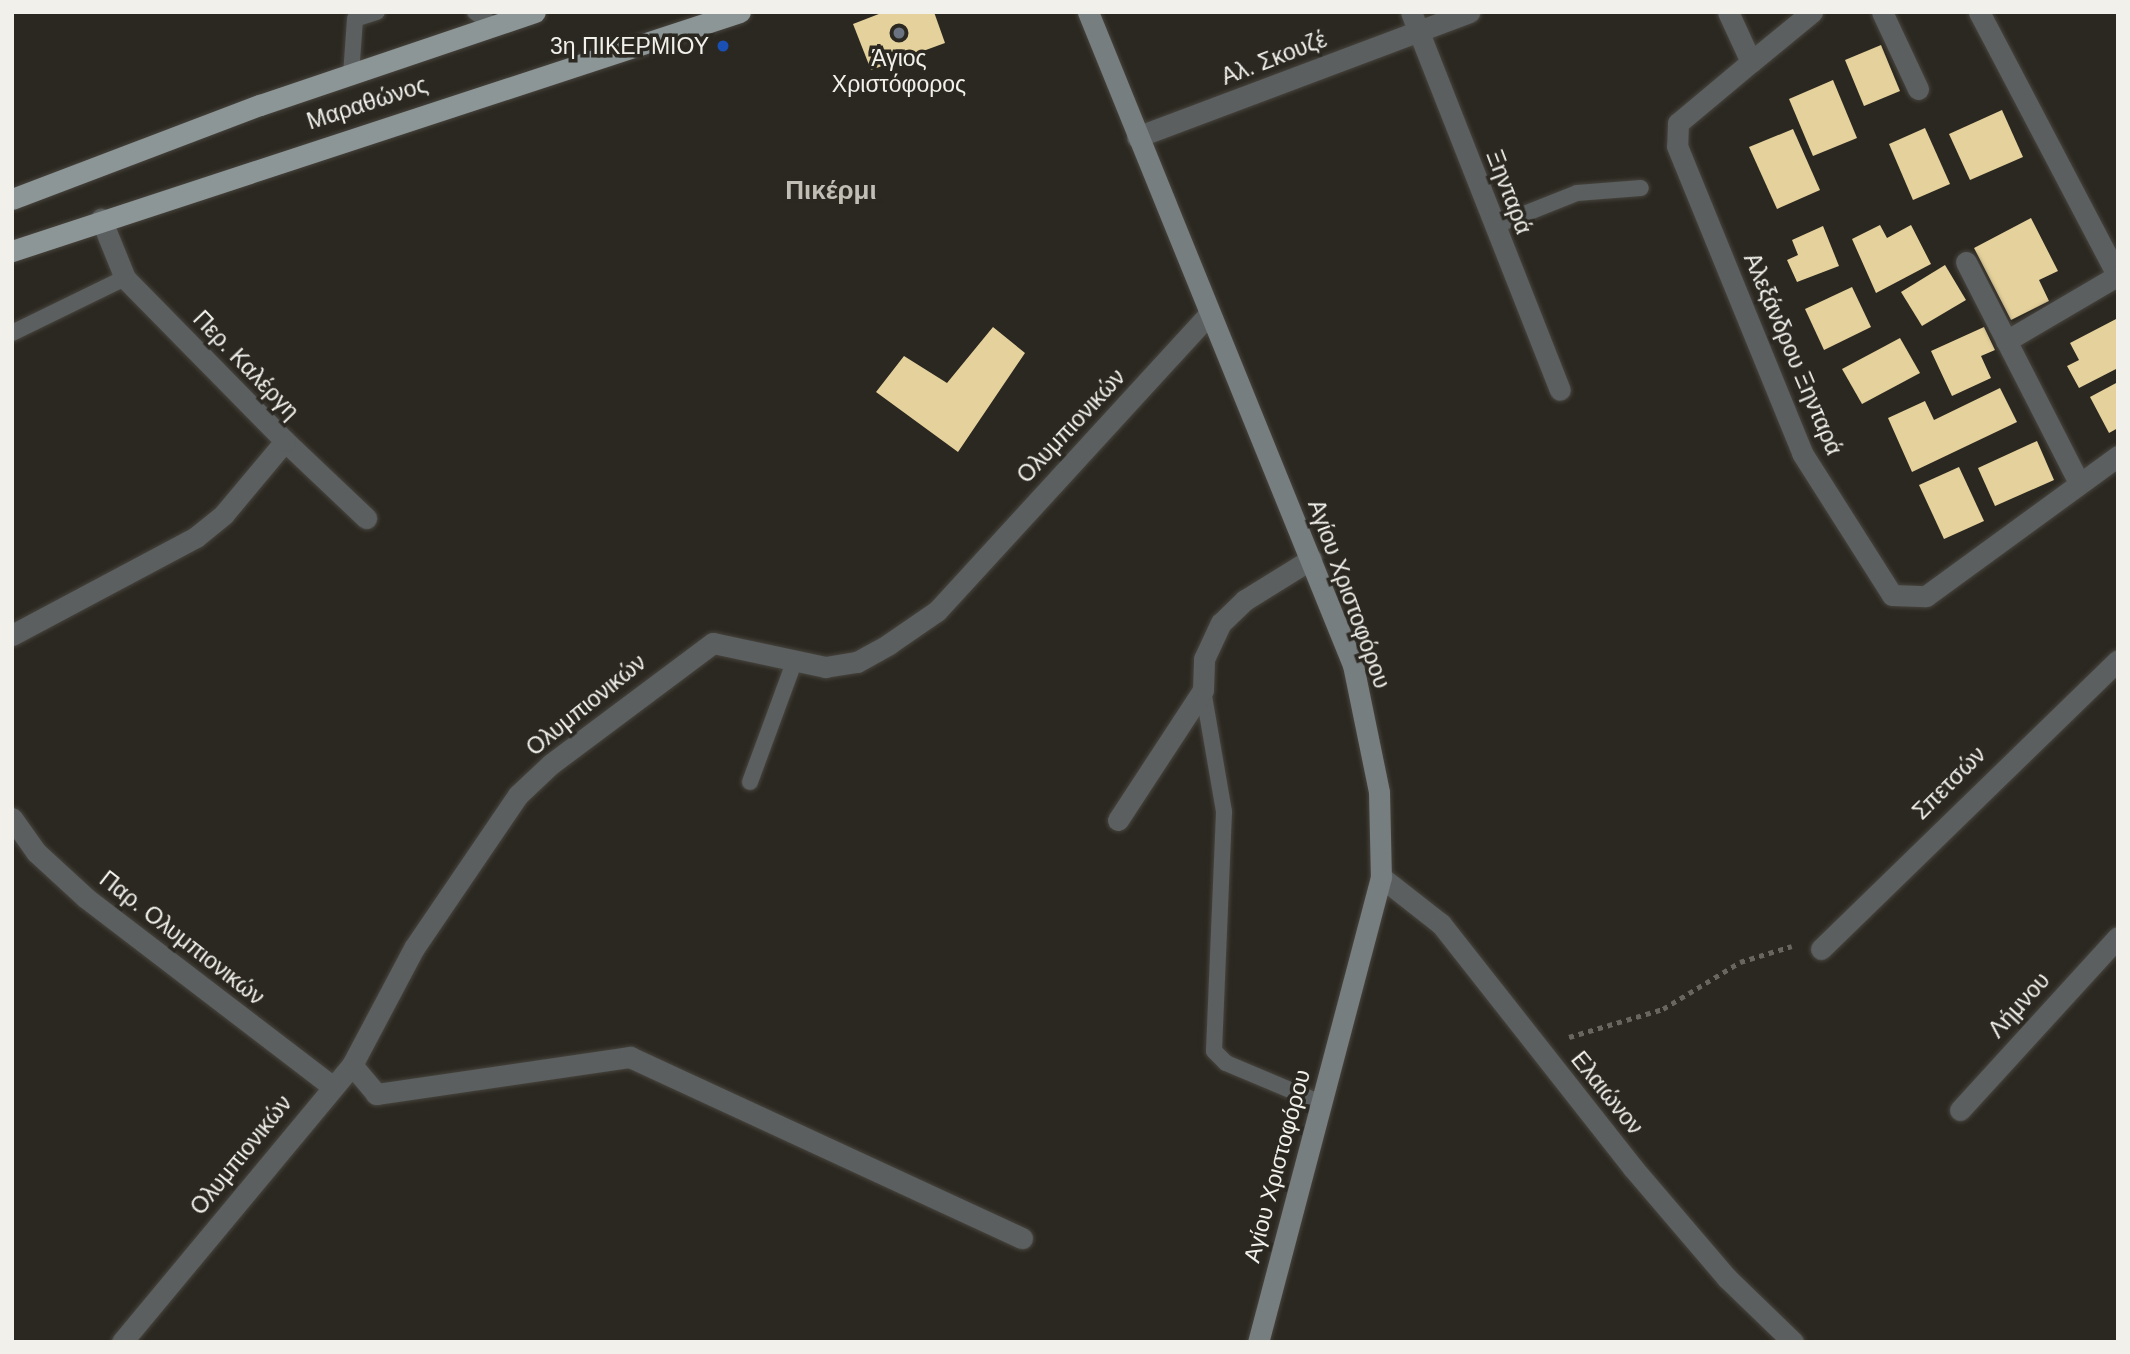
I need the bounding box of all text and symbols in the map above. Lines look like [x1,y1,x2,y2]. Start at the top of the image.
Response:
marker: Άγιος Χριστόφορος [891,25,907,41]
street label: Αλ. Σκουζέ [1217,25,1331,91]
place label: 3η ΠΙΚΕΡΜΙΟΥ [550,32,709,60]
marker: 3η ΠΙΚΕΡΜΙΟΥ [715,38,731,54]
place label: Άγιος Χριστόφορος [832,44,966,98]
street label: Μαραθώνος [303,71,431,135]
street label: Ξηνταρά [1480,146,1538,238]
district label: Πικέρμι [785,175,877,207]
street label: Αλεξάνδρου Ξηνταρά [1738,249,1848,459]
street label: Περ. Καλέργη [187,305,305,425]
street label: Ολυμπιονικών [1011,363,1131,489]
street label: Αγίου Χριστοφόρου [1302,496,1396,692]
street label: Ολυμπιονικών [521,648,651,762]
street label: Σπετσών [1907,741,1991,825]
street label: Παρ. Ολυμπιονικών [94,865,270,1011]
street label: Λήμνου [1983,967,2055,1043]
street label: Ελαιώνον [1565,1046,1649,1140]
street label: Αγίου Χριστοφόρου [1238,1066,1316,1266]
street label: Ολυμπιονικών [184,1090,298,1220]

